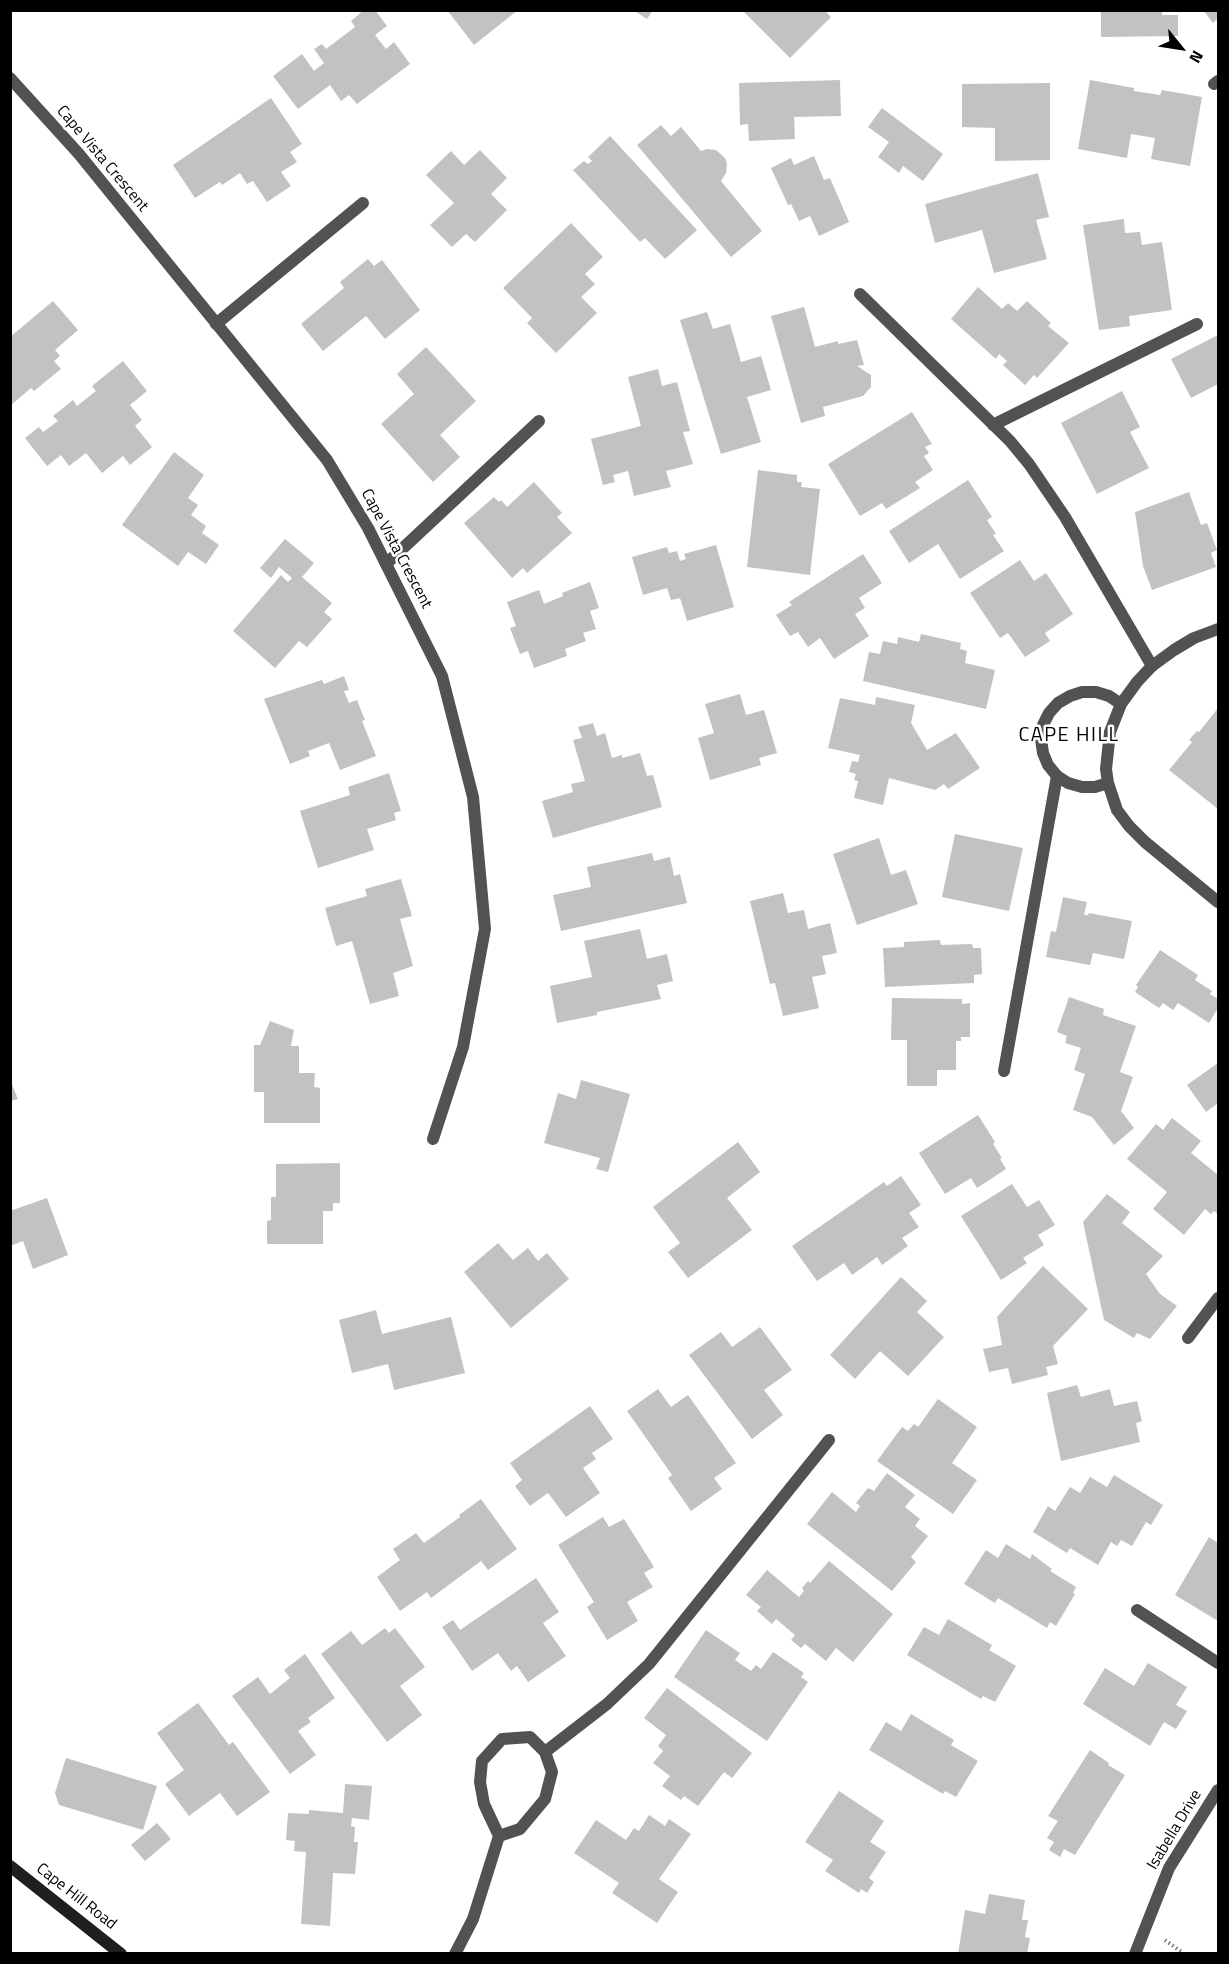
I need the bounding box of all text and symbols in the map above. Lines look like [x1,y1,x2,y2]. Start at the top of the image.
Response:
north arrow [1151,18,1211,78]
text: N [1183,46,1210,68]
street label: Cape Vista Crescent [52,102,152,216]
street label: Cape Vista Crescent [356,486,436,612]
district label: CAPE HILL [1018,724,1120,748]
street label: Isabella Drive [1144,1787,1206,1873]
street label: Cape Hill Road [32,1860,120,1934]

